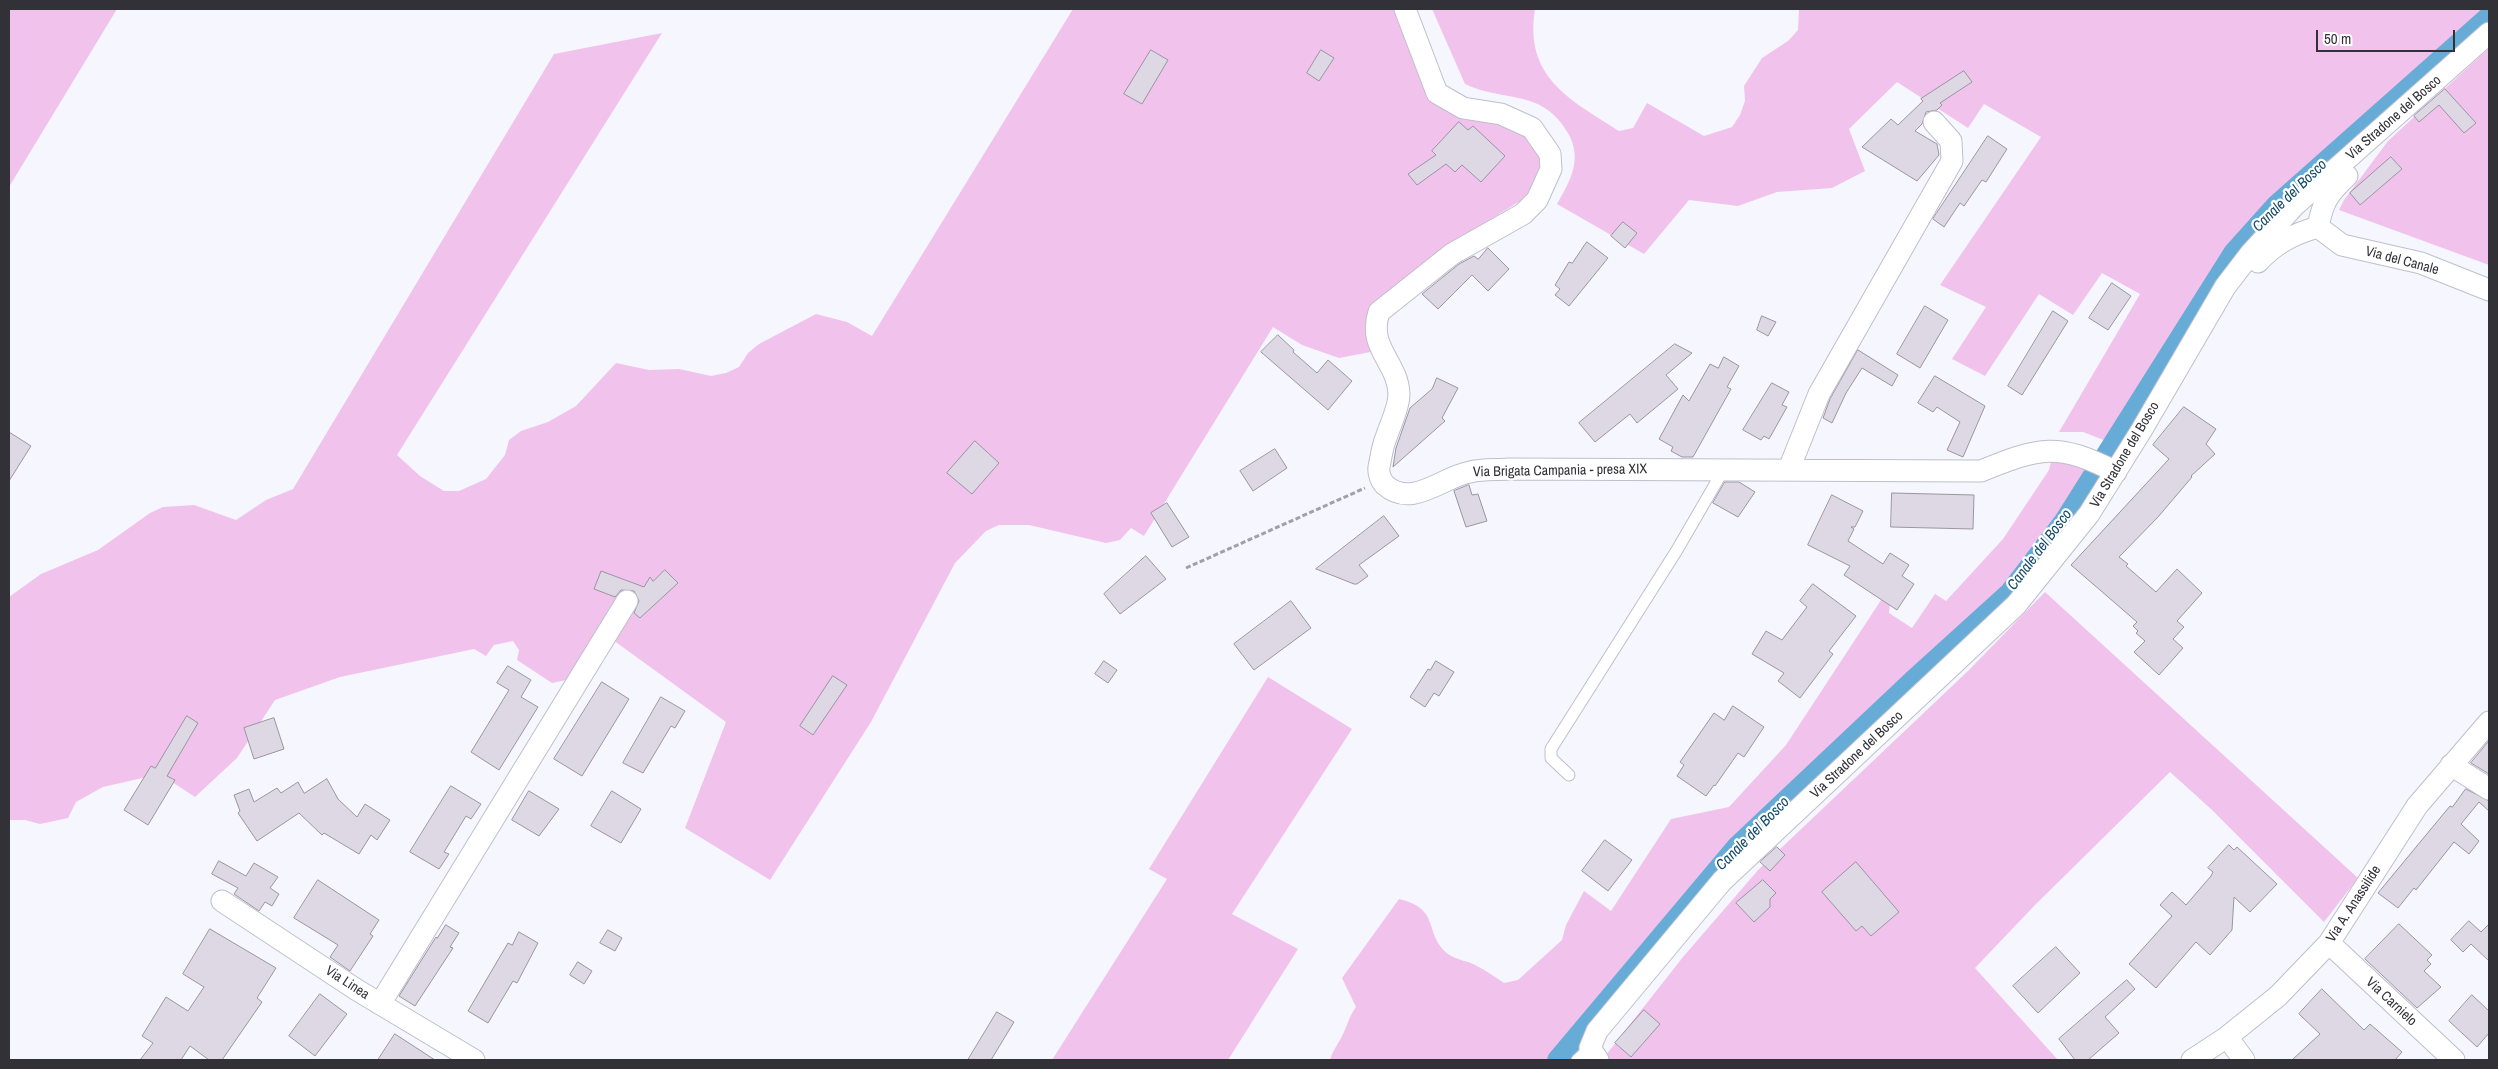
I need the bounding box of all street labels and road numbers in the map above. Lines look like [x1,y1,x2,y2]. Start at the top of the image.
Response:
street label: Via Stradone del Bosco [2343,72,2445,164]
street label: Via del Canale [2364,243,2440,279]
street label: Via Stradone del Bosco [2087,399,2163,511]
street label: Via Brigata Campania - presa XIX [1473,461,1647,481]
street label: Via Stradone del Bosco [1807,708,1907,802]
street label: Via A. Anassilide [2323,863,2385,945]
street label: Via Linea [322,963,372,1003]
street label: Via Carnielo [2362,974,2420,1030]

